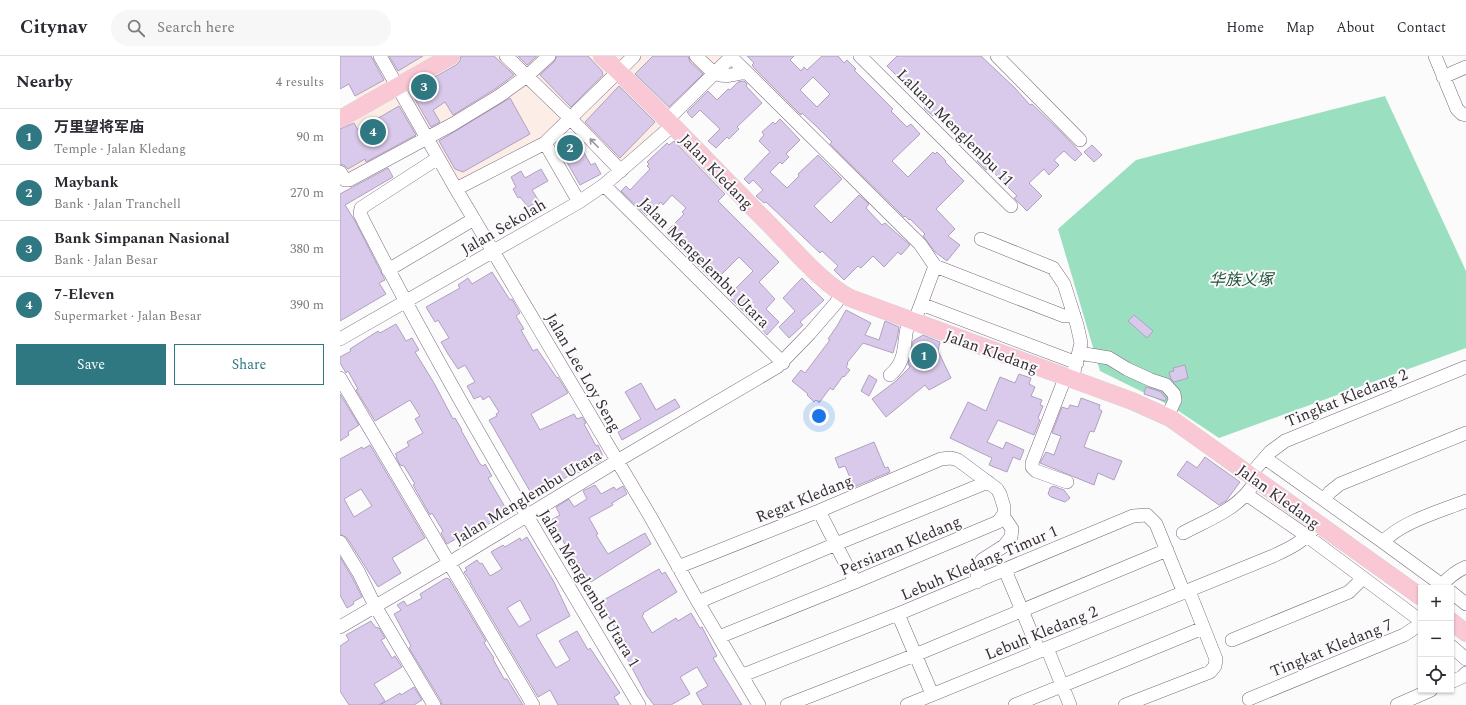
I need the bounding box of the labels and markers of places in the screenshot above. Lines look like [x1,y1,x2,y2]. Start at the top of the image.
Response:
pin: 3 [411,72,437,102]
pin: 4 [360,117,386,147]
pin: 2 [557,133,583,163]
pin: 1 [911,341,937,371]

